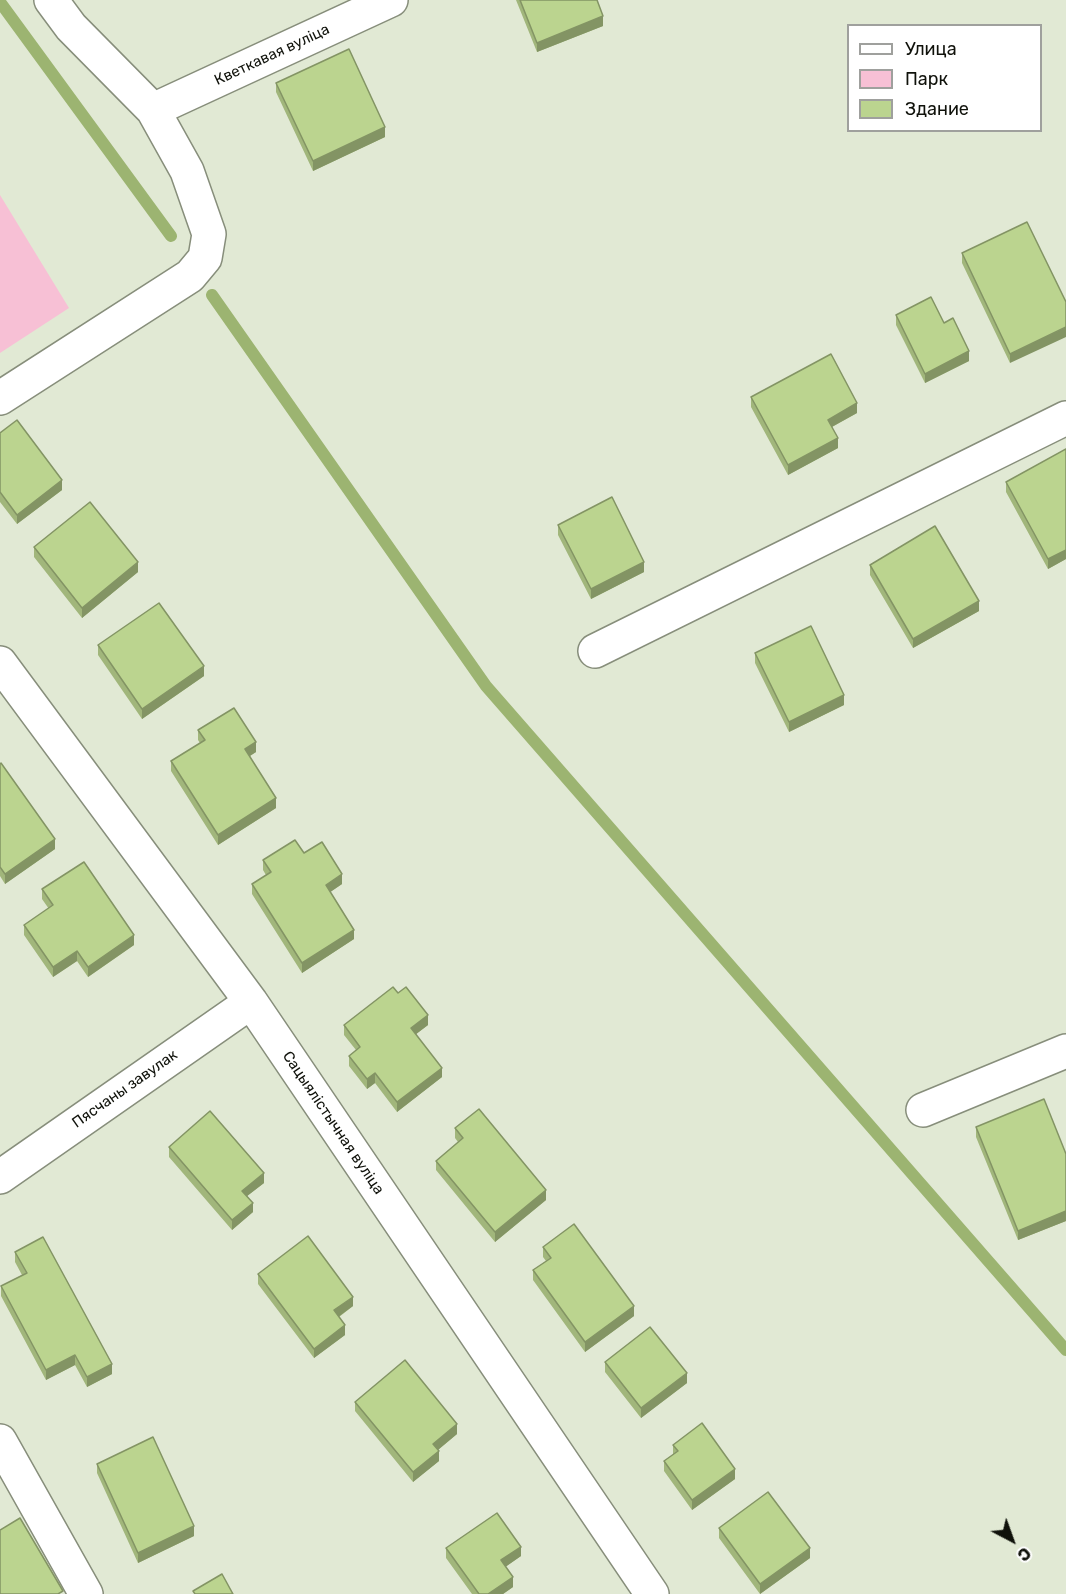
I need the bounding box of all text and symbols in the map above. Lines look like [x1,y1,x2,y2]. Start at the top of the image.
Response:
street label: Кветкавая вуліца [212,20,332,90]
legend [847,24,1042,132]
text: Улица [905,38,957,60]
text: Парк [905,68,948,90]
text: Здание [905,98,969,120]
street label: Пясчаны завулак [69,1046,181,1132]
street label: Сацыялістычная вуліца [278,1048,388,1198]
north arrow [982,1510,1042,1570]
text: С [1014,1543,1035,1565]

